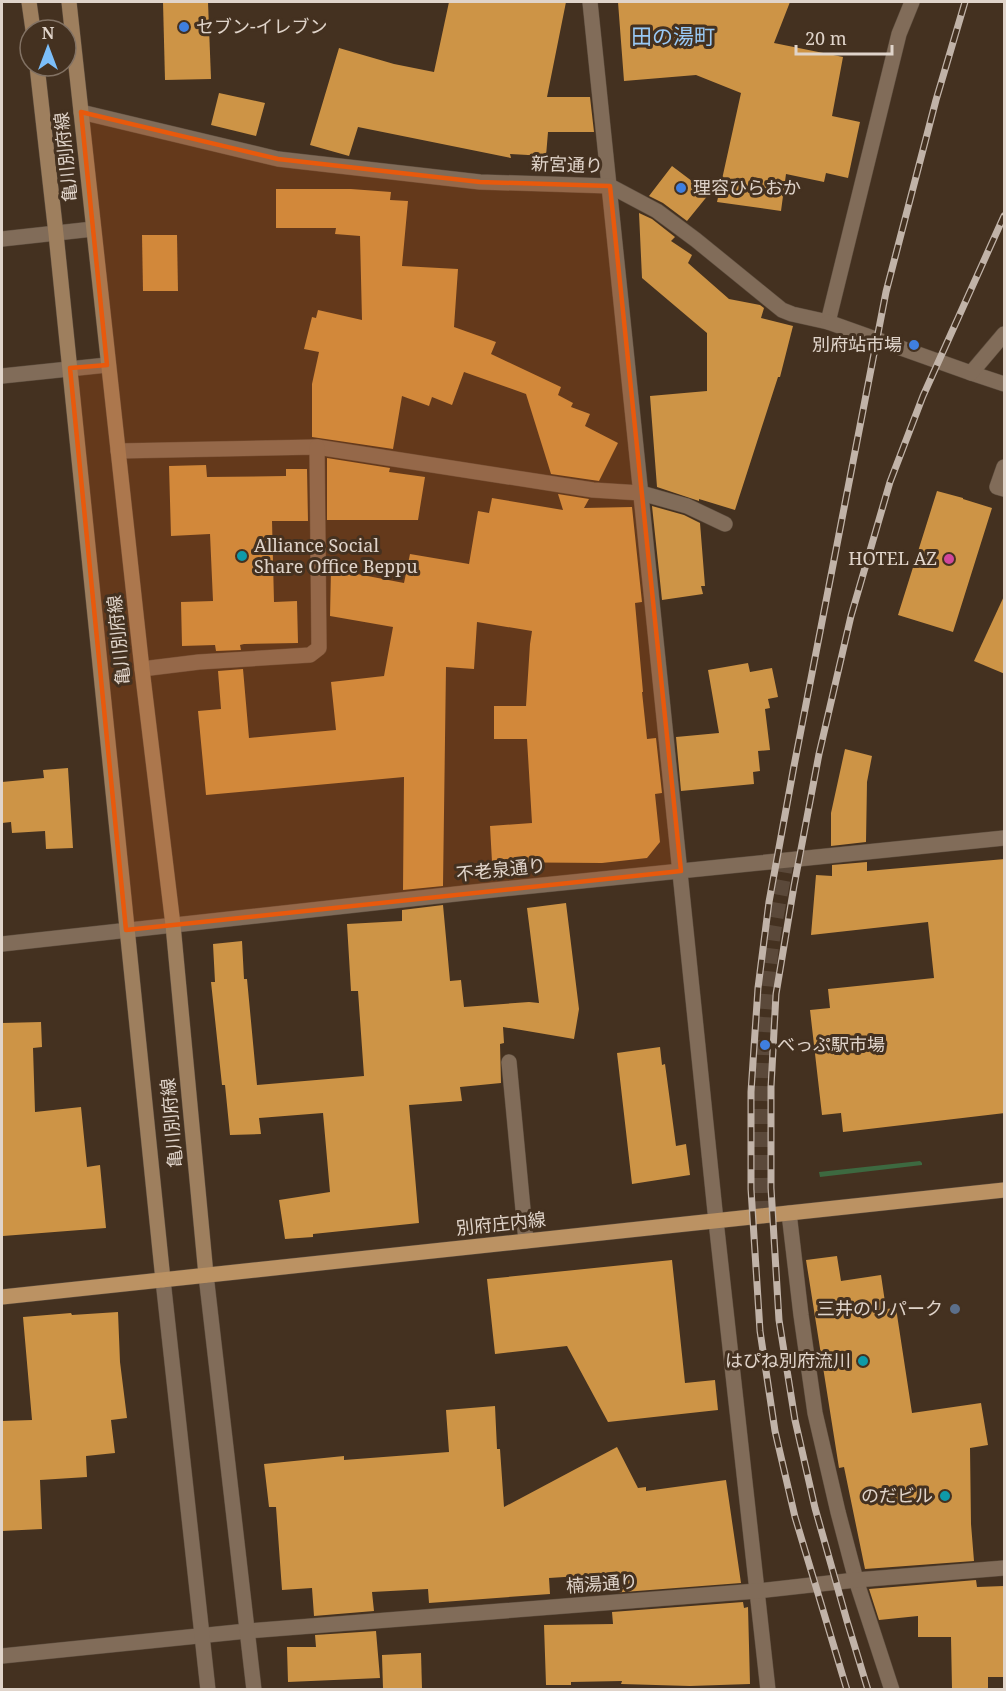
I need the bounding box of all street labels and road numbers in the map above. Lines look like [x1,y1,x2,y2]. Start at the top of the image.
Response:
street label: 亀川別府線 [48,111,82,203]
street label: 新宮通り [531,151,603,177]
street label: 亀川別府線 [101,594,135,686]
street label: 不老泉通り [455,852,547,886]
street label: 亀川別府線 [155,1077,187,1169]
street label: 別府庄内線 [455,1206,547,1240]
street label: 楠湯通り [565,1569,639,1597]

